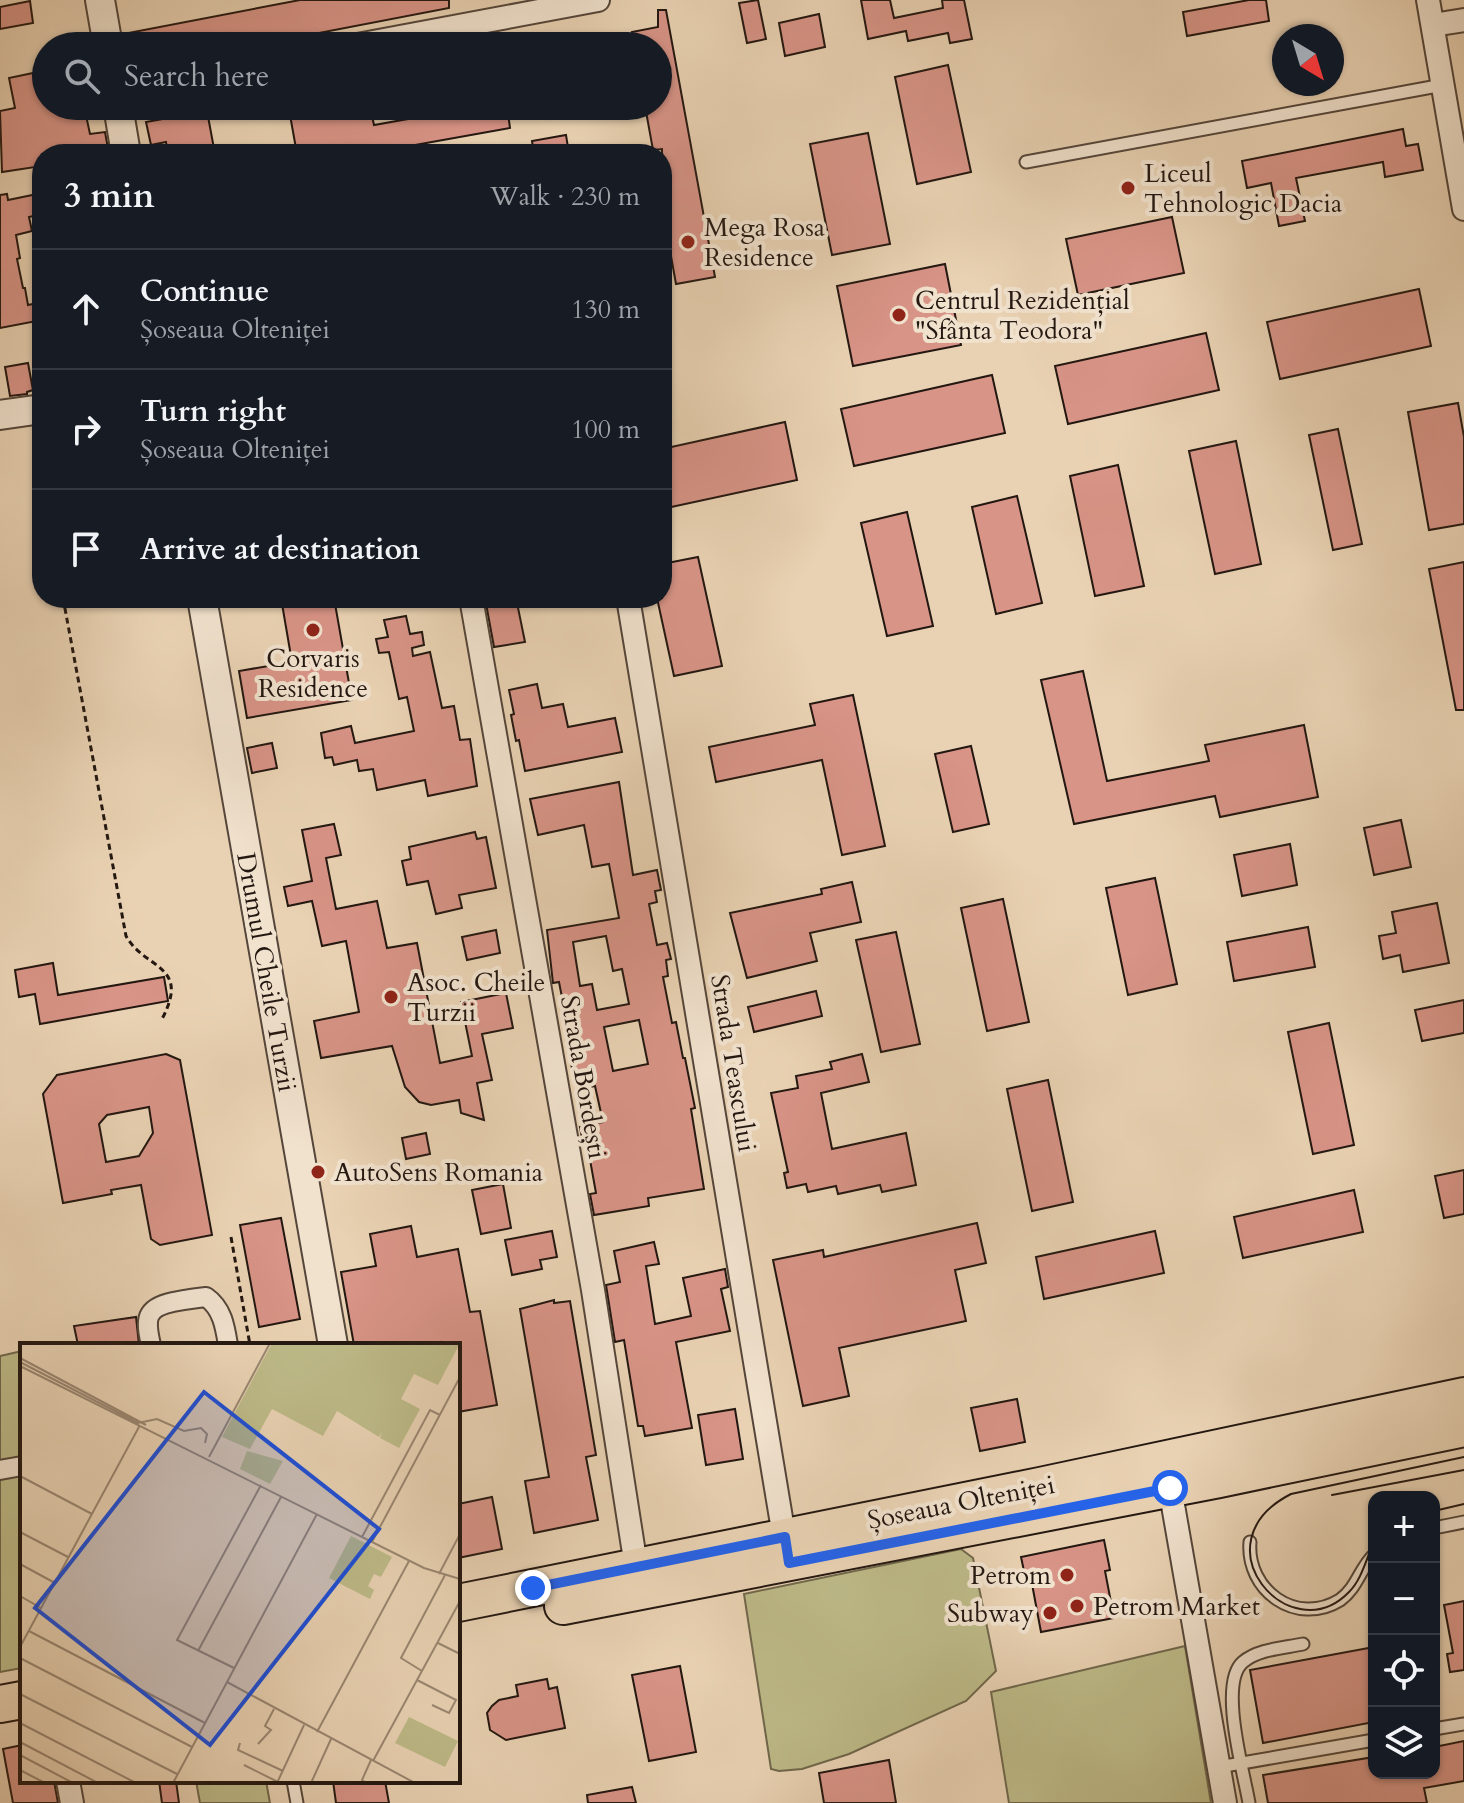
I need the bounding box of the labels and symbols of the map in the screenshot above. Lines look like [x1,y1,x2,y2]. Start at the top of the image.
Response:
north arrow [1272,24,1344,96]
place label: Liceul Tehnologic Dacia [1144,156,1342,221]
marker: Liceul Tehnologic Dacia [1119,179,1137,197]
place label: Mega Rosa Residence [704,210,825,275]
marker: Mega Rosa Residence [679,233,697,251]
place label: Centrul Rezidențial "Sfânta Teodora" [915,283,1130,348]
marker: Centrul Rezidențial "Sfânta Teodora" [890,306,908,324]
marker: Corvaris Residence [304,621,322,639]
place label: Corvaris Residence [258,641,368,706]
street label: Drumul Cheile Turzii [228,850,305,1095]
place label: Asoc. Cheile Turzii [407,965,545,1030]
street label: Strada Teascului [702,972,765,1154]
marker: Asoc. Cheile Turzii [382,988,400,1006]
street label: Strada Bordești [552,993,615,1161]
place label: AutoSens Romania [334,1155,543,1190]
marker: AutoSens Romania [309,1163,327,1181]
inset map [20,1343,460,1783]
street label: Șoseaua Olteniței [865,1467,1058,1538]
route start [1152,1470,1188,1506]
place label: Petrom [970,1558,1051,1593]
marker: Petrom [1058,1566,1076,1584]
route end [515,1570,551,1606]
place label: Petrom Market [1093,1589,1260,1624]
place label: Subway [947,1596,1034,1631]
marker: Petrom Market [1068,1597,1086,1615]
marker: Subway [1041,1604,1059,1622]

